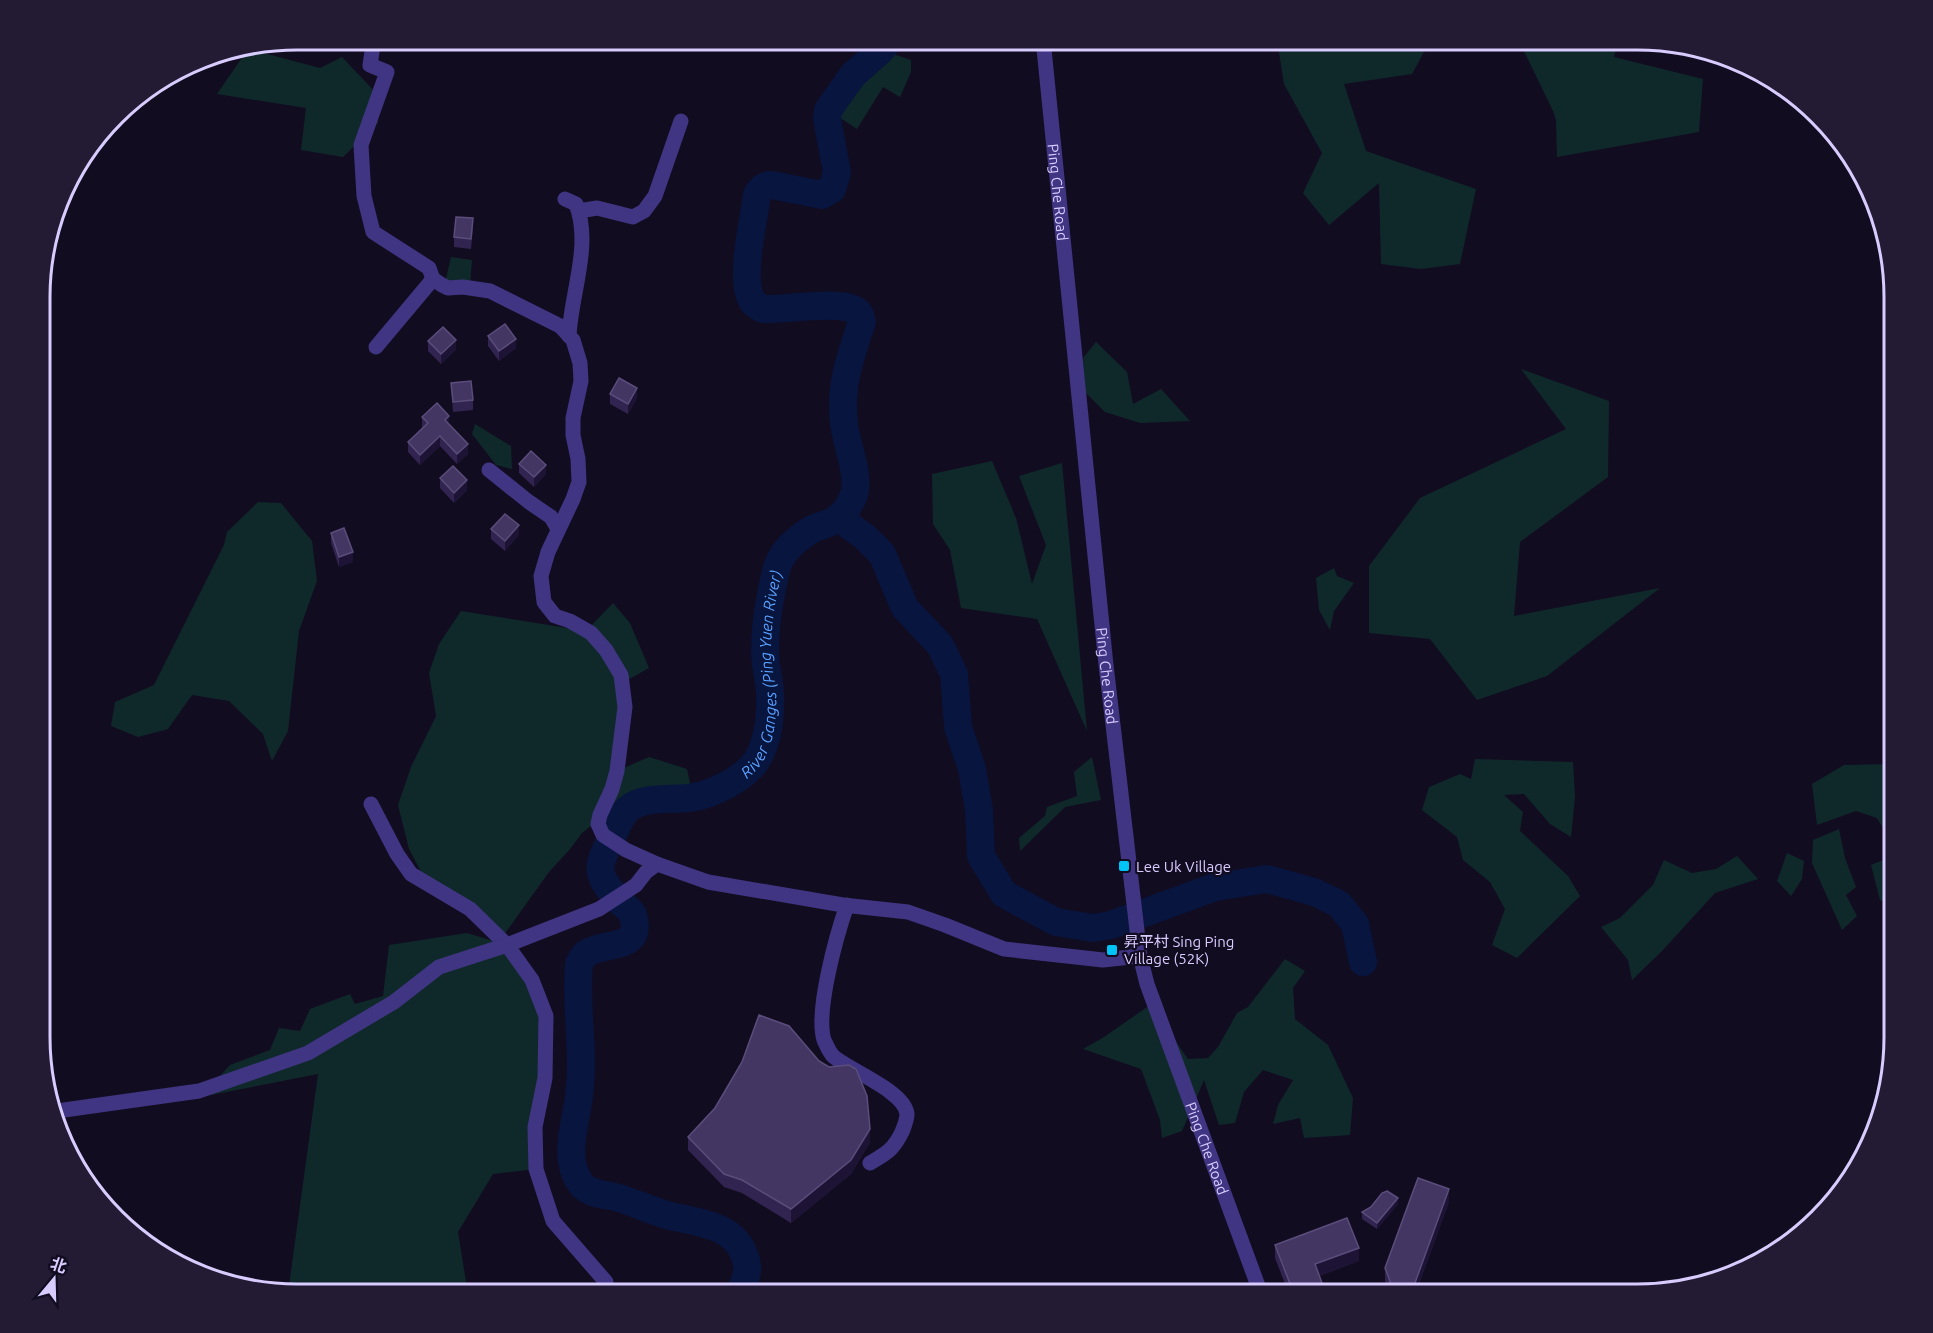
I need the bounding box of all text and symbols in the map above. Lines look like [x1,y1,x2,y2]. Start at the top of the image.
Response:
street label: Ping Che Road [1045,143,1072,242]
water label: River Ganges (Ping Yuen River) [737,568,786,782]
street label: Ping Che Road [1094,626,1121,725]
place label: Lee Uk Village [1136,858,1231,875]
marker: Lee Uk Village [1117,859,1131,873]
place label: 昇平村 Sing Ping Village (52K) [1124,933,1234,967]
marker: 昇平村 Sing Ping Village (52K) [1105,943,1119,957]
street label: Ping Che Road [1183,1100,1232,1197]
north arrow [24,1249,84,1309]
text: 北 [48,1254,69,1276]

